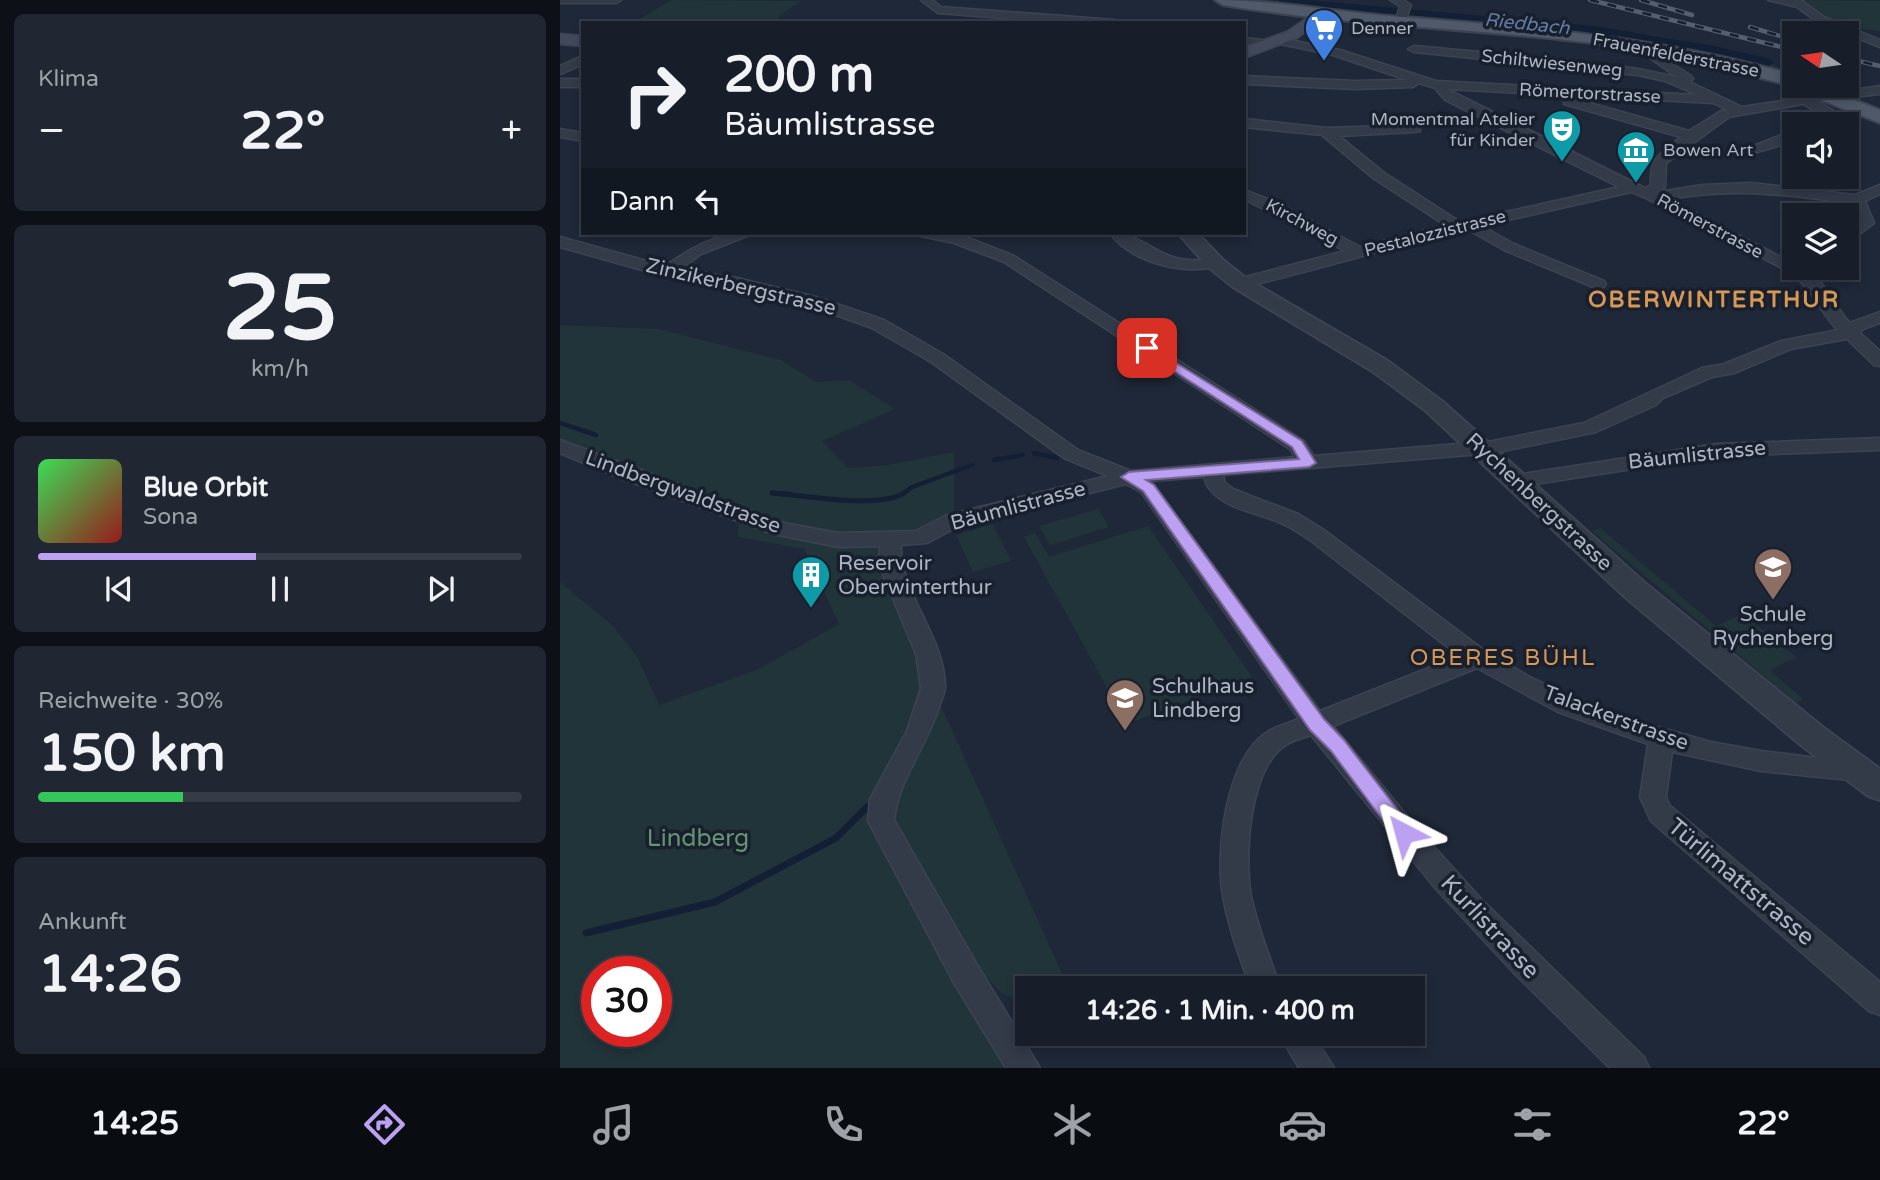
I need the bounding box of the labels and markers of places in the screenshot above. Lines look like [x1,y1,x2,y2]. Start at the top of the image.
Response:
supermarket icon: Denner [1303,7,1345,62]
place label: Denner [1351,17,1413,39]
place label: Momentmal Atelier für Kinder [1371,108,1535,151]
theatre icon: Momentmal Atelier für Kinder [1541,108,1583,163]
museum icon: Bowen Art [1615,129,1657,184]
place label: Bowen Art [1663,139,1753,161]
pin [1117,318,1177,378]
school or university icon: Schule Rychenberg [1752,546,1794,601]
place label: Reservoir Oberwinterthur [838,551,992,600]
building icon: Reservoir Oberwinterthur [790,554,832,609]
place label: Schule Rychenberg [1713,602,1833,651]
place label: Schulhaus Lindberg [1152,674,1254,723]
school or university icon: Schulhaus Lindberg [1104,677,1146,732]

